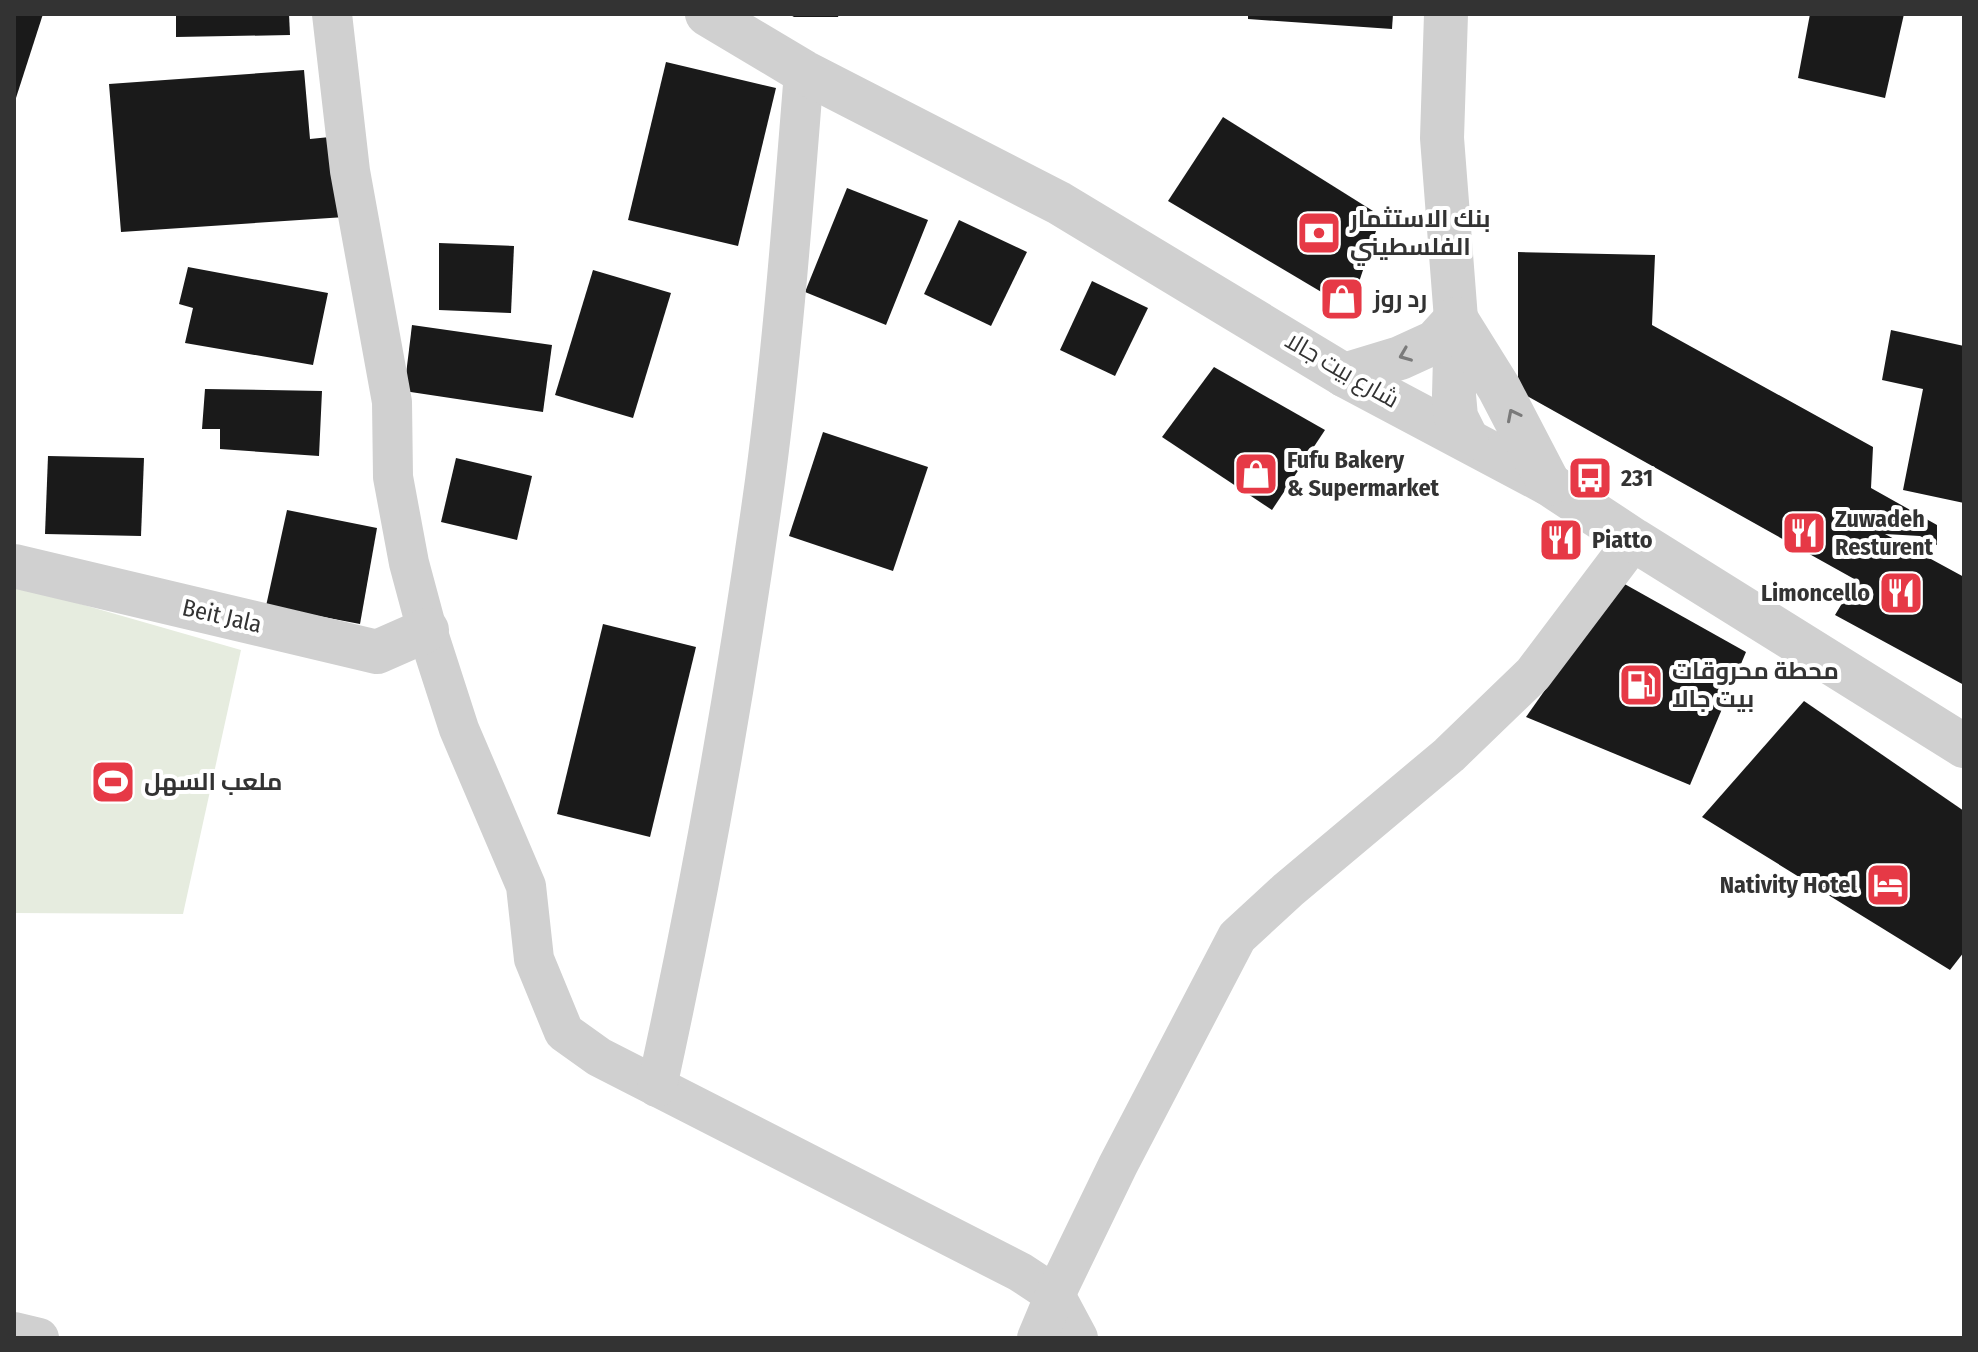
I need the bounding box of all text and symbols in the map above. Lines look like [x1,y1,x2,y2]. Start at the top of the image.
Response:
place label: بنك الاستثمار الفلسطيني [1349,205,1490,266]
bank icon: بنك الاستثمار الفلسطيني [1295,209,1343,257]
shop icon: رد روز [1318,275,1366,323]
place label: رد روز [1372,285,1427,313]
street label: شارع بيت جالا [1279,326,1404,416]
one-way arrow [1399,345,1413,362]
one-way arrow [1508,409,1523,424]
place label: Fufu Bakery & Supermarket [1287,446,1440,502]
shop icon: Fufu Bakery & Supermarket [1232,450,1280,498]
bus stop icon: 231 [1566,454,1614,502]
place label: 231 [1620,464,1653,492]
place label: Zuwadeh Resturent [1835,505,1934,561]
restaurant icon: Zuwadeh Resturent [1780,509,1828,557]
restaurant icon: Piatto [1537,516,1585,564]
place label: Piatto [1592,526,1653,554]
restaurant icon: Limoncello [1877,569,1925,617]
place label: Limoncello [1761,579,1870,607]
street label: Beit Jala [180,593,264,639]
place label: محطة محروقات بيت جالا [1672,657,1839,713]
fuel station icon: محطة محروقات بيت جالا [1617,661,1665,709]
sports icon: ملعب السهل [89,758,137,806]
place label: ملعب السهل [144,768,282,796]
hotel icon: Nativity Hotel [1864,861,1912,909]
place label: Nativity Hotel [1720,871,1857,899]

